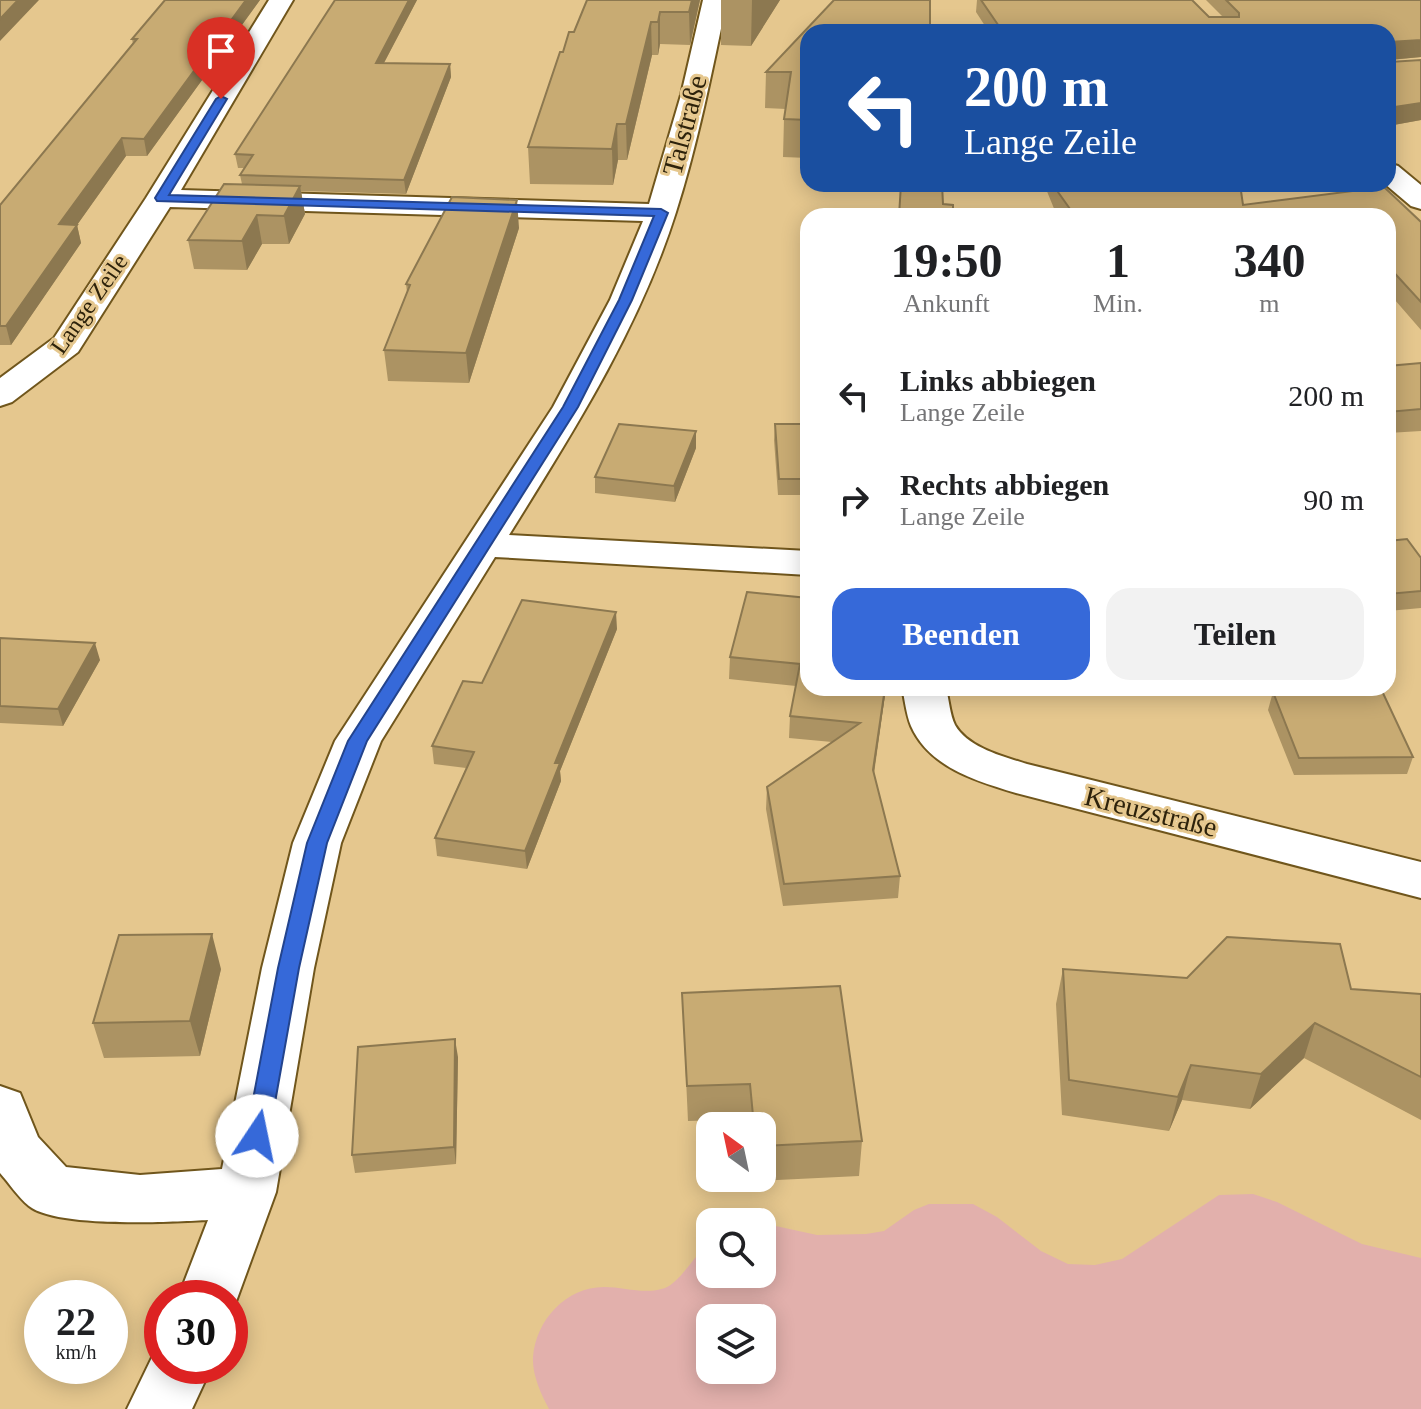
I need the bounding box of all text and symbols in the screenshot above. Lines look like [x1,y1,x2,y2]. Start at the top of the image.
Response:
pin [187,17,255,99]
icon: arrive [199,29,243,73]
icon: left [832,56,936,160]
text: 200 m [964,56,1109,118]
street label: Talstraße [656,72,713,179]
text: Lange Zeile [964,122,1137,162]
text: 19:50 [891,234,1003,287]
text: 1 [1106,234,1130,287]
text: 340 [1233,234,1305,287]
street label: Lange Zeile [45,249,133,359]
text: Ankunft [903,289,990,318]
text: Min. [1093,289,1143,318]
text: m [1259,289,1280,318]
text: Links abbiegen [900,364,1096,397]
icon: left [832,374,876,418]
text: 200 m [1288,379,1364,412]
text: Lange Zeile [900,398,1025,427]
text: Rechts abbiegen [900,468,1109,501]
icon: right [832,478,876,522]
text: 90 m [1303,483,1364,516]
text: Lange Zeile [900,502,1025,531]
button: Beenden [832,588,1090,680]
button: Teilen [1106,588,1364,680]
street label: Kreuzstraße [1082,780,1220,843]
position arrow [215,1094,299,1178]
north arrow [696,1112,776,1192]
map controls [696,1112,776,1384]
button: search [696,1208,776,1288]
speed limit sign: 30 [144,1280,248,1384]
text: 22 [56,1299,96,1344]
button: layers [696,1304,776,1384]
text: km/h [55,1341,97,1363]

